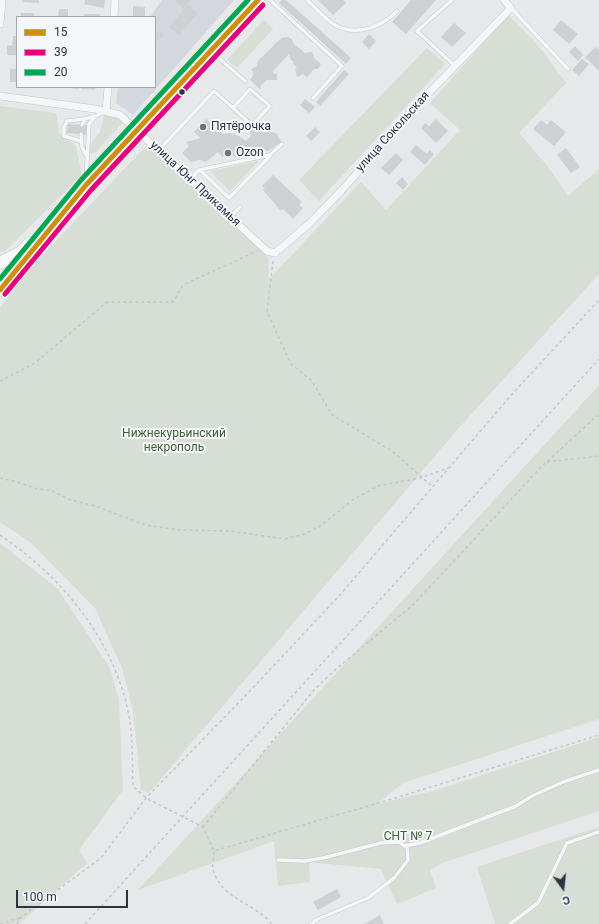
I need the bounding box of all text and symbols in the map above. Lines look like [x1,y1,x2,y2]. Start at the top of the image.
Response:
legend [16,16,156,88]
text: 15 [54,25,68,39]
text: 39 [54,45,68,59]
text: 20 [54,65,68,79]
unlabelled marker [177,87,187,97]
street label: улица Сокольская [353,89,433,175]
place label: Пятёрочка [211,120,271,134]
marker: Пятёрочка [198,122,208,132]
street label: улица Юнг Прикамья [147,138,243,230]
place label: Ozon [236,146,264,160]
marker: Ozon [223,148,233,158]
park label: Нижнекурьинский некрополь [122,427,226,455]
park label: СНТ № 7 [384,830,432,844]
north arrow [543,868,583,908]
scale bar [18,882,130,908]
text: 100 m [23,890,57,904]
text: С [561,893,571,907]

